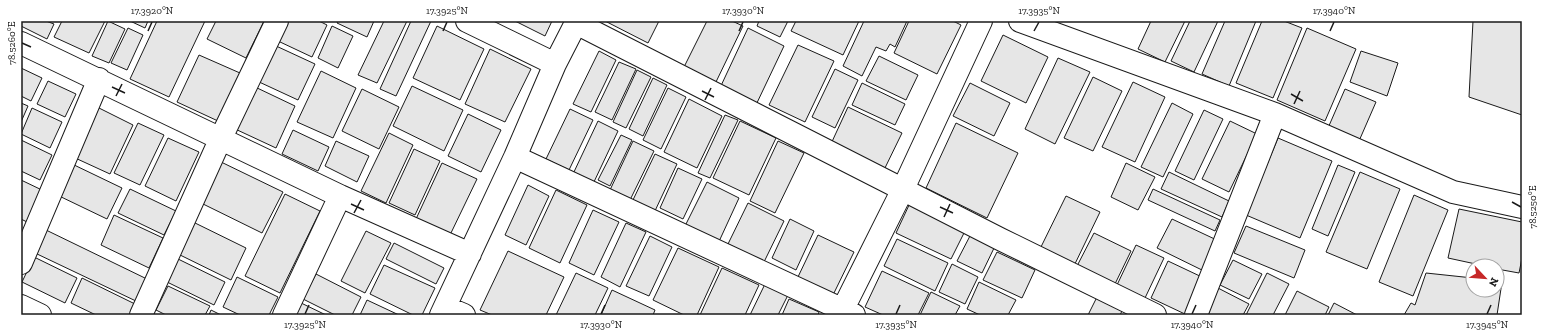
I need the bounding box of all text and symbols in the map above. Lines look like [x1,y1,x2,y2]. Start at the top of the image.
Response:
text: 17.3920°N [131,5,174,17]
text: 17.3925°N [426,5,469,17]
text: 17.3930°N [722,5,765,17]
text: 17.3935°N [1018,5,1060,17]
text: 17.3940°N [1313,5,1356,17]
text: 78.5260°E [6,21,18,65]
text: 78.5250°E [1527,185,1539,229]
north arrow [1465,258,1505,298]
text: N [1486,276,1501,289]
text: 17.3925°N [284,319,327,331]
text: 17.3930°N [580,319,623,331]
text: 17.3935°N [875,319,917,331]
text: 17.3940°N [1171,319,1214,331]
text: 17.3945°N [1466,319,1509,331]

